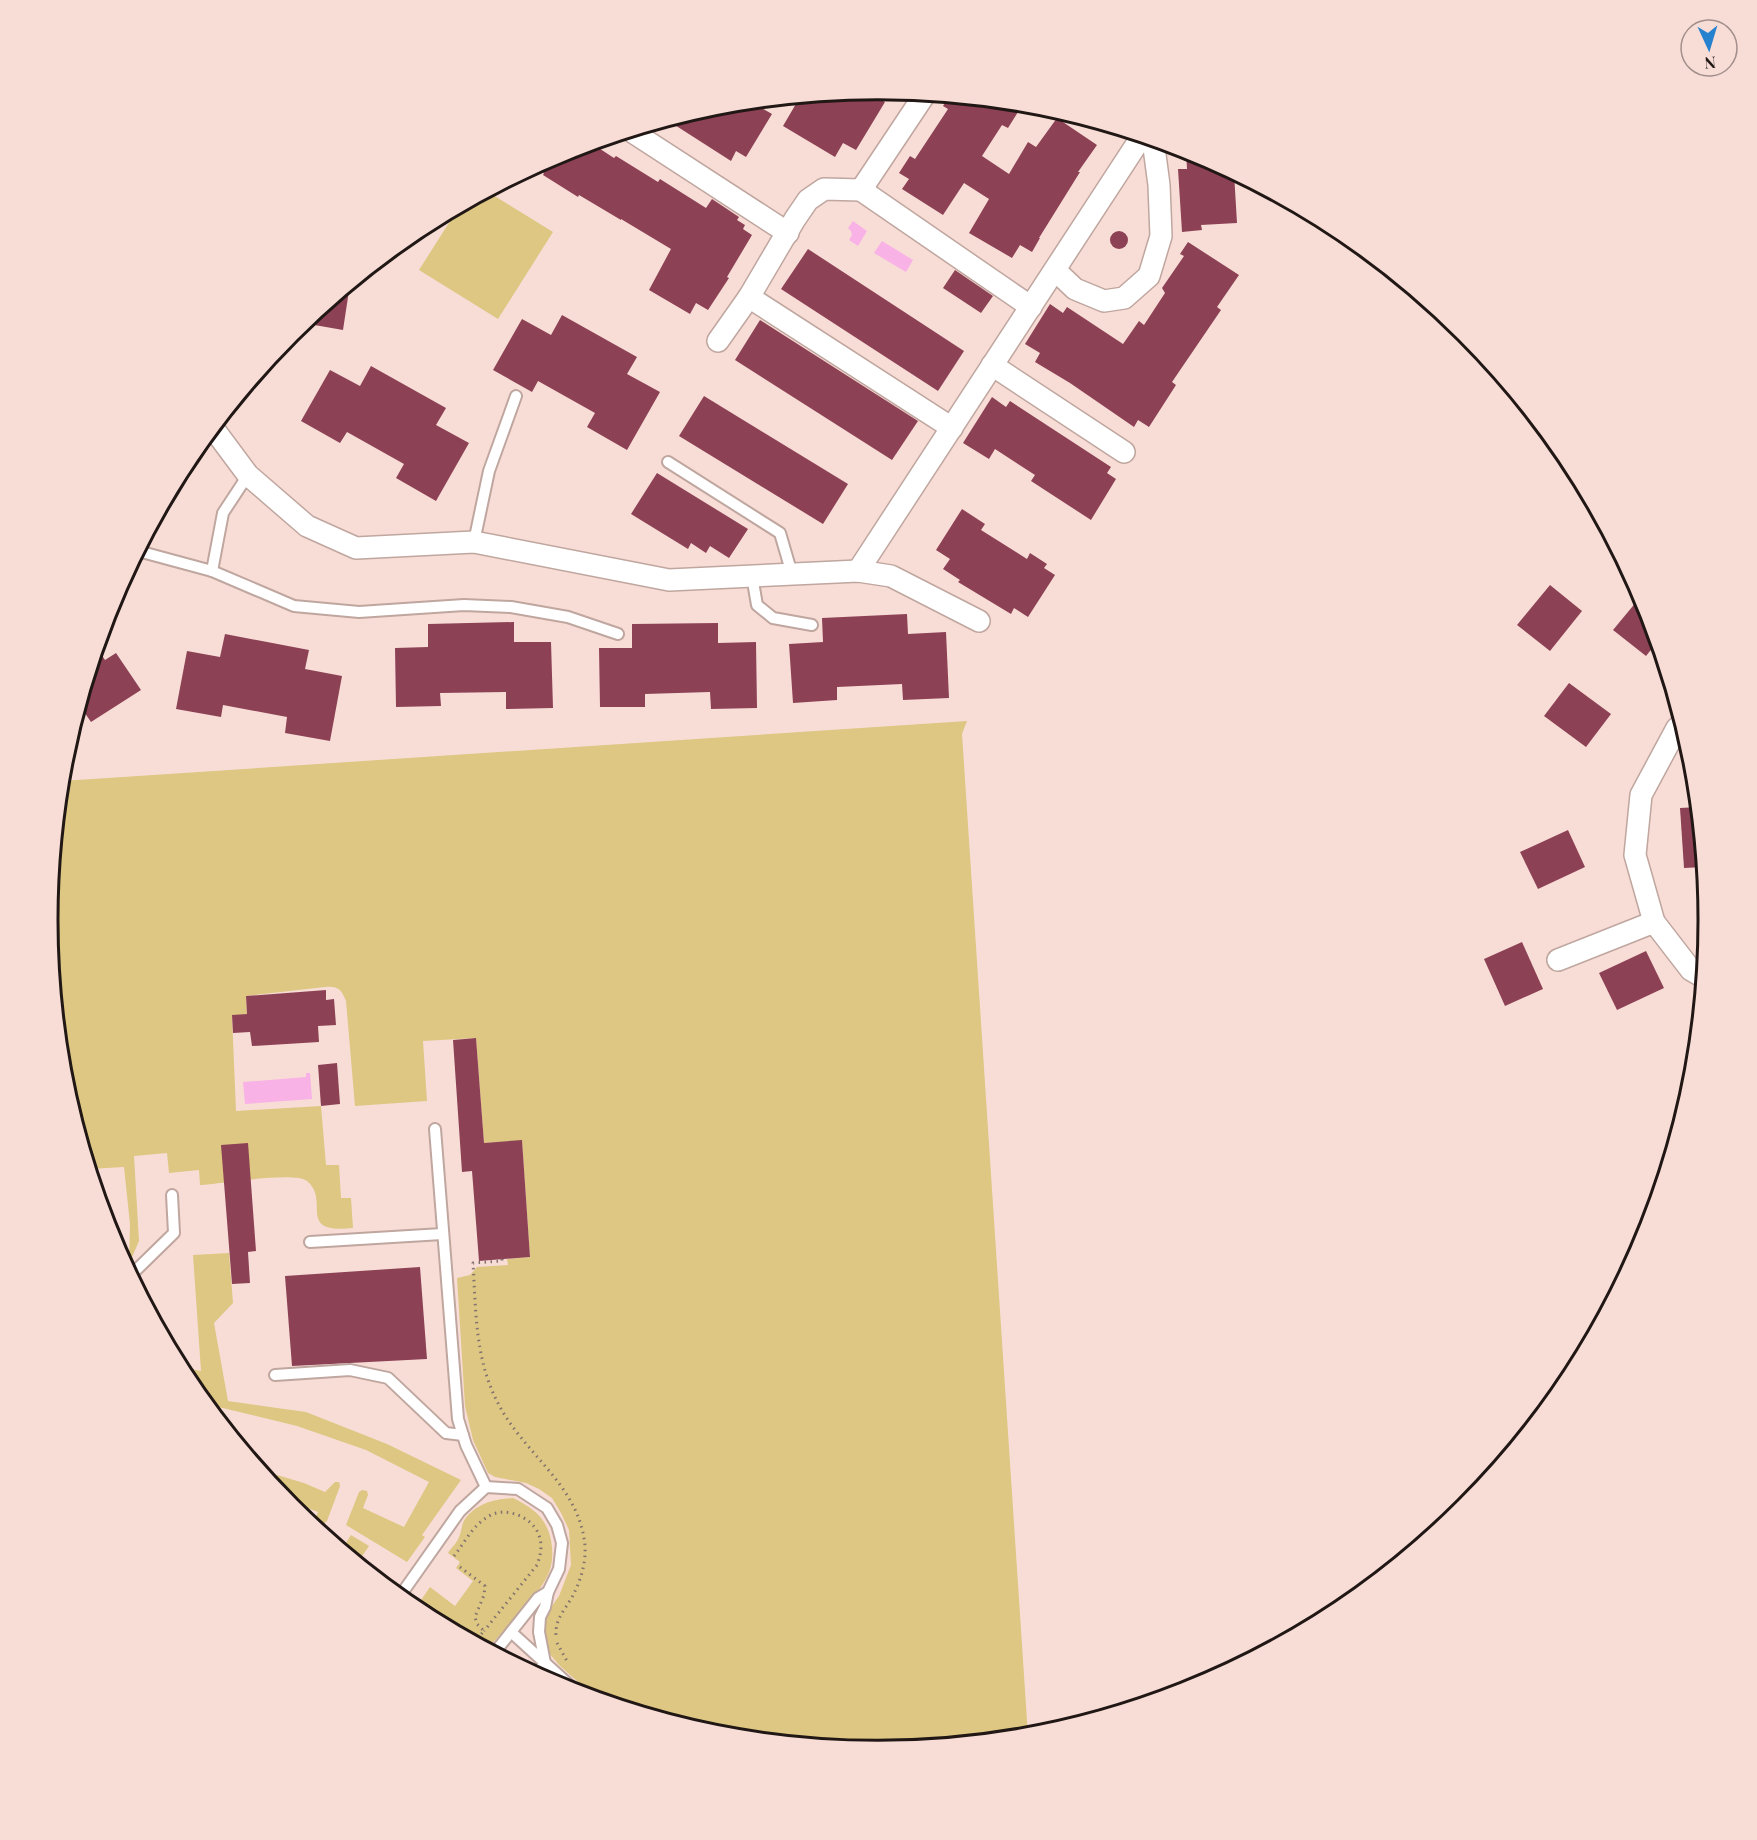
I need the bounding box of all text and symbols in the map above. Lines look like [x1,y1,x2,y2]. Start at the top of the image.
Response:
north arrow [1679,18,1739,78]
text: N [1703,53,1717,74]

